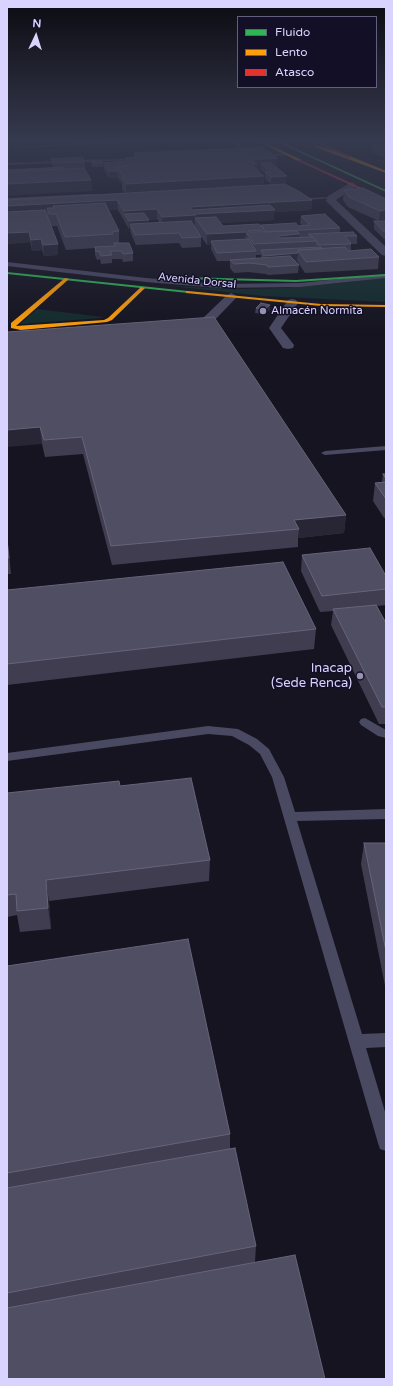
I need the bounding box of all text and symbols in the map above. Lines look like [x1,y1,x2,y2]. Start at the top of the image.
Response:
north arrow [16,16,56,56]
legend [237,16,377,88]
text: N [32,17,42,30]
text: Fluido [275,25,310,39]
text: Lento [275,45,308,59]
text: Atasco [275,65,314,79]
street label: Avenida Dorsal [157,270,237,292]
place label: Almacén Normita [271,304,363,318]
marker: Almacén Normita [258,306,268,316]
place label: Inacap (Sede Renca) [271,661,352,692]
marker: Inacap (Sede Renca) [355,671,365,681]

